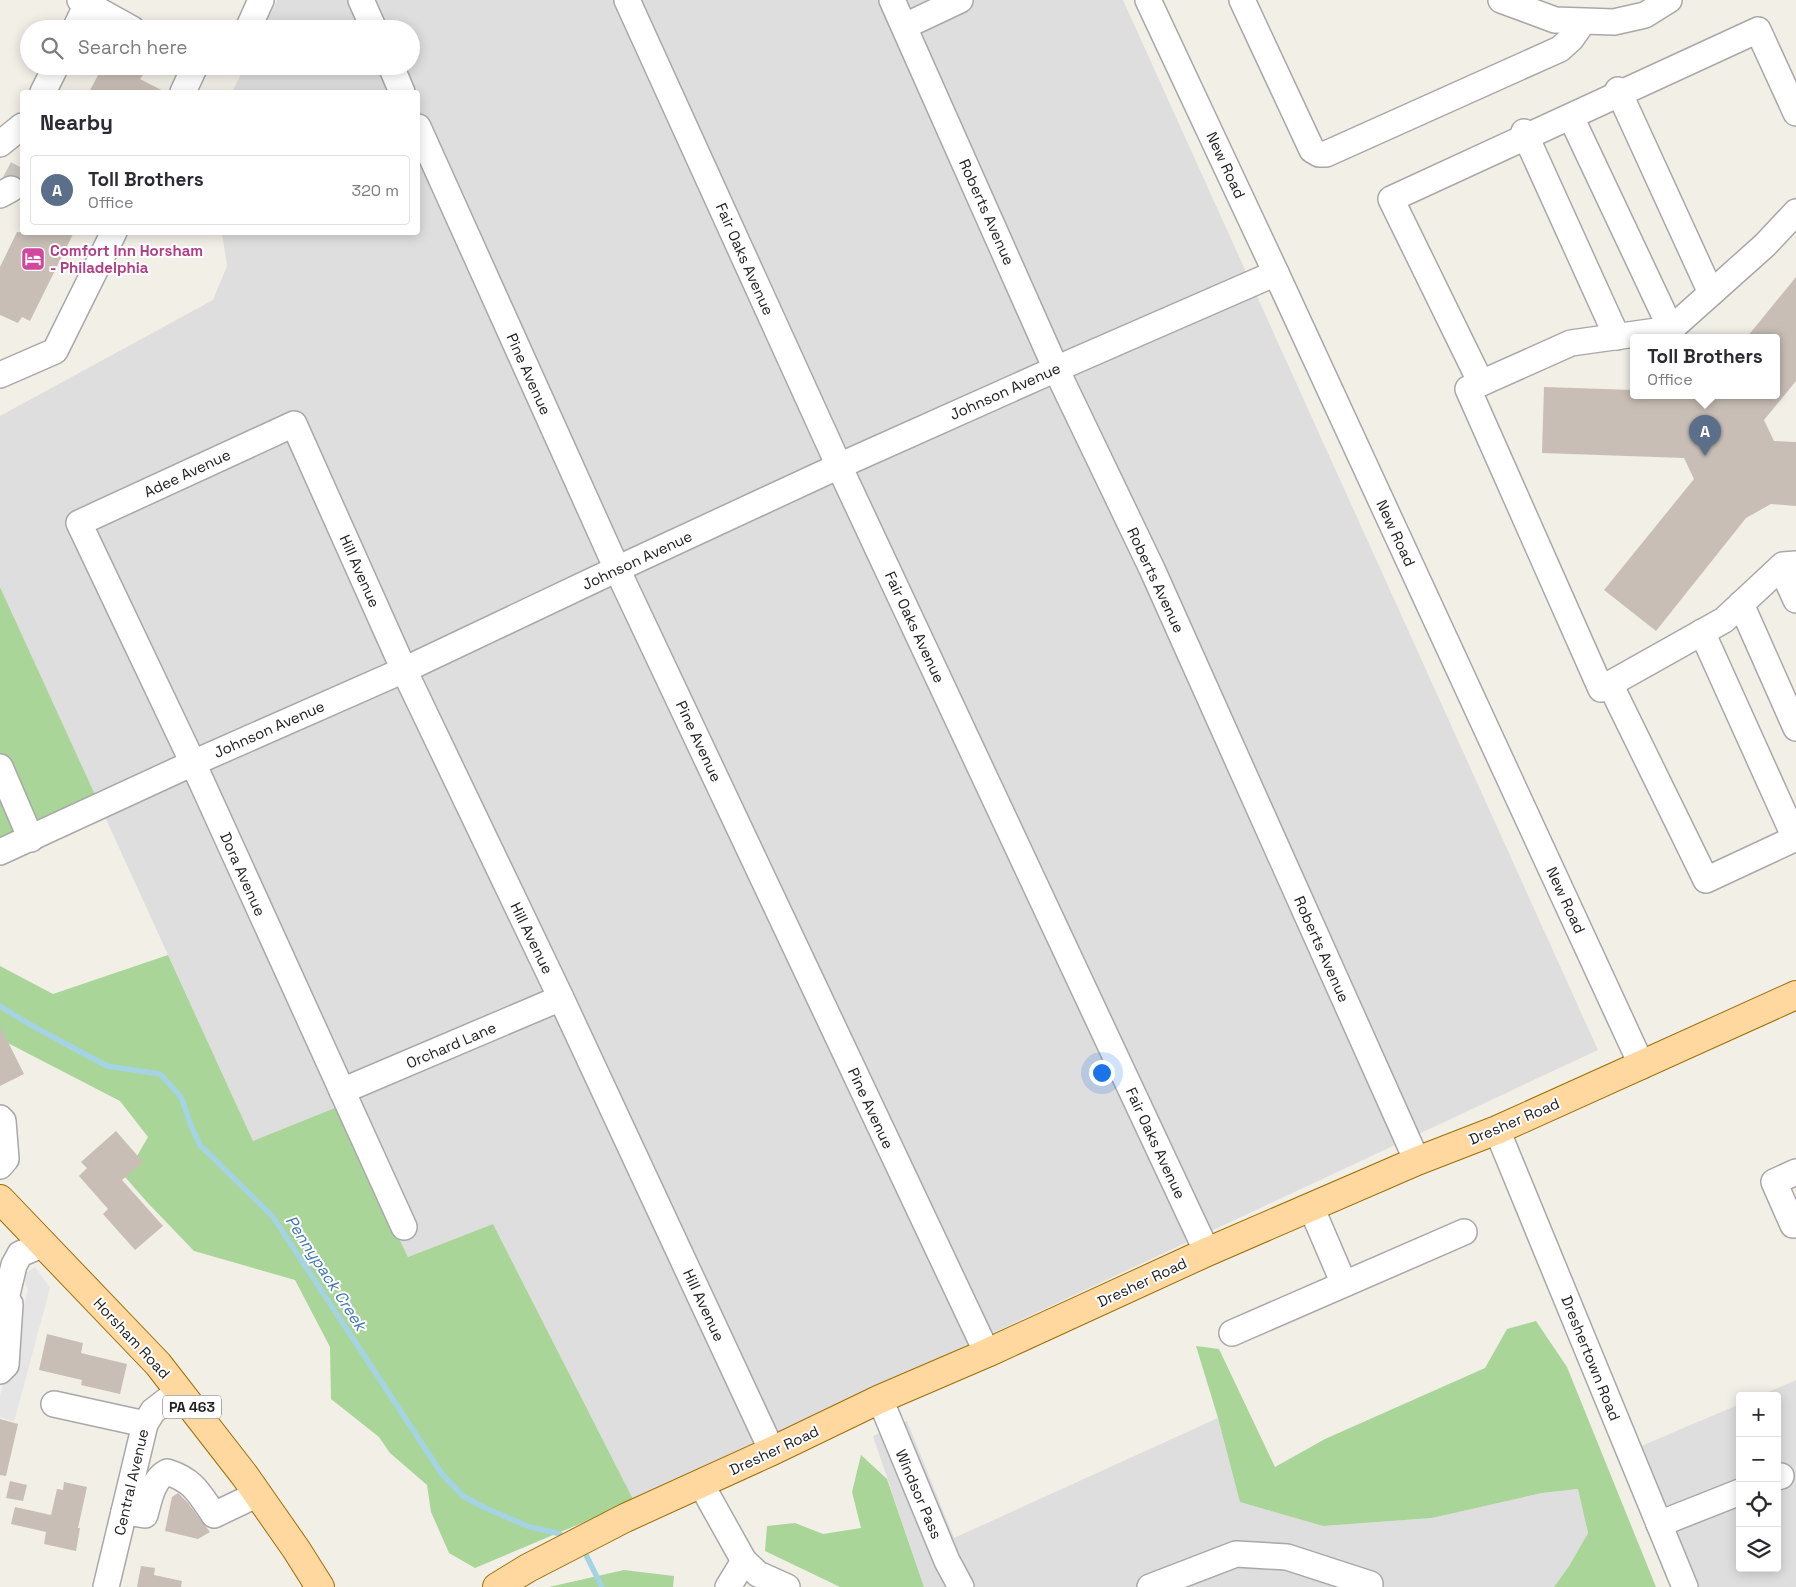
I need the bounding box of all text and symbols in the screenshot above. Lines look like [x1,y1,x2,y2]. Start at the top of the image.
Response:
search box [20,20,420,75]
icon: search [38,34,66,62]
text: Search here [78,35,188,60]
text: Nearby [40,109,113,136]
street label: New Road [1202,129,1250,201]
street label: Roberts Avenue [955,156,1019,268]
text: Toll Brothers [88,167,204,192]
text: A [52,180,62,201]
text: 320 m [352,180,399,201]
text: Office [88,192,134,213]
street label: Fair Oaks Avenue [712,200,778,318]
place label: Comfort Inn Horsham - Philadelphia [50,241,203,277]
hotel icon: Comfort Inn Horsham - Philadelphia [20,246,46,272]
street label: Pine Avenue [503,330,555,418]
popup [1630,334,1780,399]
text: Toll Brothers [1647,344,1763,369]
street label: Johnson Avenue [947,358,1063,424]
text: Office [1647,369,1693,390]
pin: A [1689,415,1721,456]
street label: Adee Avenue [141,445,233,501]
street label: New Road [1372,497,1420,569]
street label: Roberts Avenue [1123,524,1189,636]
street label: Johnson Avenue [579,526,695,594]
street label: Hill Avenue [336,532,384,610]
street label: Fair Oaks Avenue [881,568,949,686]
street label: Johnson Avenue [211,696,327,762]
street label: Pine Avenue [672,697,726,785]
street label: Dora Avenue [216,829,270,919]
street label: New Road [1542,864,1590,936]
street label: Roberts Avenue [1290,893,1354,1005]
street label: Hill Avenue [506,899,558,977]
street label: Orchard Lane [403,1017,499,1073]
your location [1089,1060,1115,1086]
street label: Pine Avenue [844,1064,898,1152]
street label: Fair Oaks Avenue [1122,1084,1190,1202]
street label: Dresher Road [1466,1093,1562,1149]
water label: Pennypack Creek [281,1211,372,1337]
street label: Dresher Road [1094,1253,1190,1311]
street label: Hill Avenue [679,1266,729,1344]
street label: Dreshertown Road [1557,1293,1625,1423]
street label: Horsham Road [90,1294,174,1382]
map controls [1736,1392,1781,1572]
button: + [1736,1392,1781,1437]
road number: PA 463 [163,1395,221,1418]
street label: Dresher Road [726,1421,822,1479]
street label: Central Avenue [110,1427,153,1537]
button: − [1736,1437,1781,1482]
street label: Windsor Pass [892,1446,946,1542]
button: locate [1736,1482,1781,1527]
button: layers [1736,1527,1781,1572]

